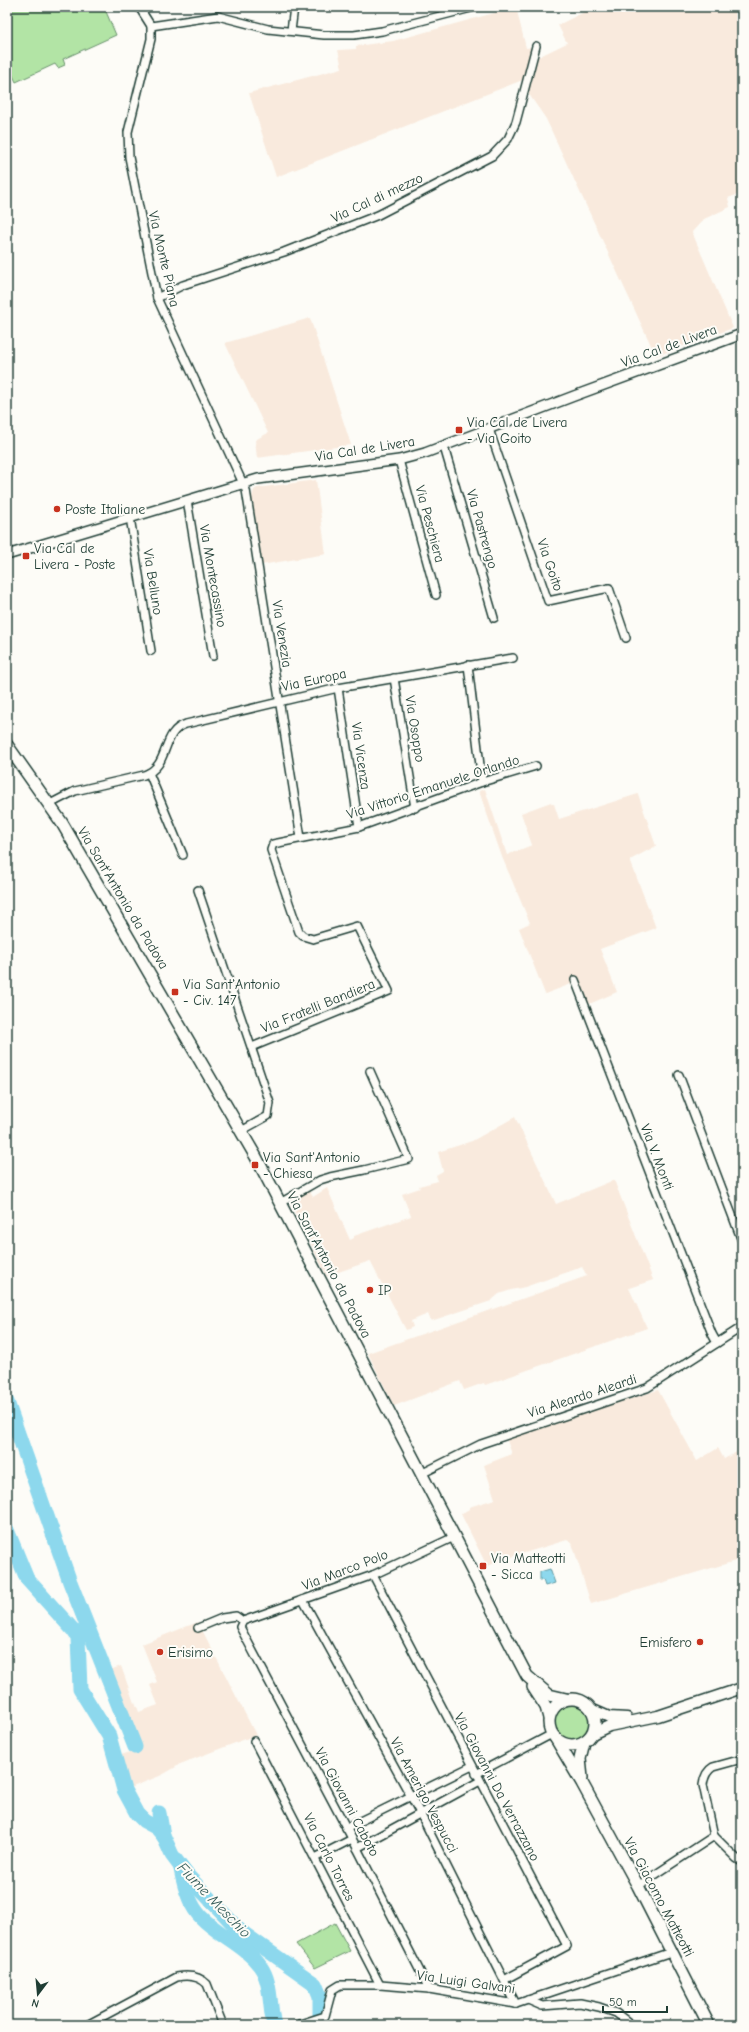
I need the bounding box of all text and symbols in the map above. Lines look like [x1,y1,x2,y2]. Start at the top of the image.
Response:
street label: Via Cal di mezzo [328,169,426,227]
street label: Via Monte Piana [145,209,183,309]
street label: Via Cal de Livera [619,321,719,371]
place label: Via Cal de Livera - Via Goito [467,414,568,447]
marker: Via Cal de Livera - Via Goito [454,425,464,435]
street label: Via Cal de Livera [314,433,416,465]
street label: Via Peschiera [411,483,449,565]
street label: Via Pastrengo [463,487,501,571]
place label: Poste Italiane [65,501,145,518]
marker: Poste Italiane [52,504,62,514]
street label: Via Montecassino [196,523,230,629]
street label: Via Goito [533,537,567,593]
place label: Via Cal de Livera - Poste [34,540,115,573]
street label: Via Belluno [139,548,167,616]
marker: Via Cal de Livera - Poste [21,551,31,561]
street label: Via Venezia [268,599,296,669]
street label: Via Europa [280,665,348,695]
street label: Via Osoppo [401,695,429,763]
street label: Via Vicenza [348,721,374,791]
street label: Via Vittorio Emanuele Orlando [345,751,521,823]
street label: Via Sant'Antonio da Padova [74,824,172,972]
street label: Via Fratelli Bandiera [258,975,378,1037]
place label: Via Sant'Antonio - Civ. 147 [183,976,280,1009]
marker: Via Sant'Antonio - Civ. 147 [170,987,180,997]
street label: Via V. Monti [637,1121,677,1193]
place label: Via Sant'Antonio - Chiesa [263,1149,360,1182]
marker: Via Sant'Antonio - Chiesa [250,1160,260,1170]
street label: Via Sant'Antonio da Padova [283,1189,375,1341]
place label: IP [378,1282,391,1299]
marker: IP [365,1285,375,1295]
street label: Via Aleardo Aleardi [525,1370,639,1422]
street label: Via Marco Polo [300,1546,390,1594]
place label: Via Matteotti - Sicca [491,1550,566,1583]
marker: Via Matteotti - Sicca [478,1561,488,1571]
place label: Emisfero [639,1634,692,1651]
marker: Emisfero [695,1637,705,1647]
place label: Erisimo [168,1644,213,1661]
marker: Erisimo [155,1647,165,1657]
street label: Via Giovanni Da Verrazzano [451,1710,543,1864]
street label: Via Amerigo Vespucci [386,1734,462,1856]
street label: Via Giovanni Caboto [311,1745,383,1859]
street label: Via Carlo Torres [300,1810,358,1904]
street label: Via Giacomo Matteotti [620,1834,698,1960]
water label: Fiume Meschio [174,1859,255,1942]
street label: Via Luigi Galvani [416,1967,516,1997]
north arrow [18,1974,58,2014]
scale bar [603,1988,667,2014]
text: 50 m [609,1995,637,2009]
text: N [30,1996,41,2010]

